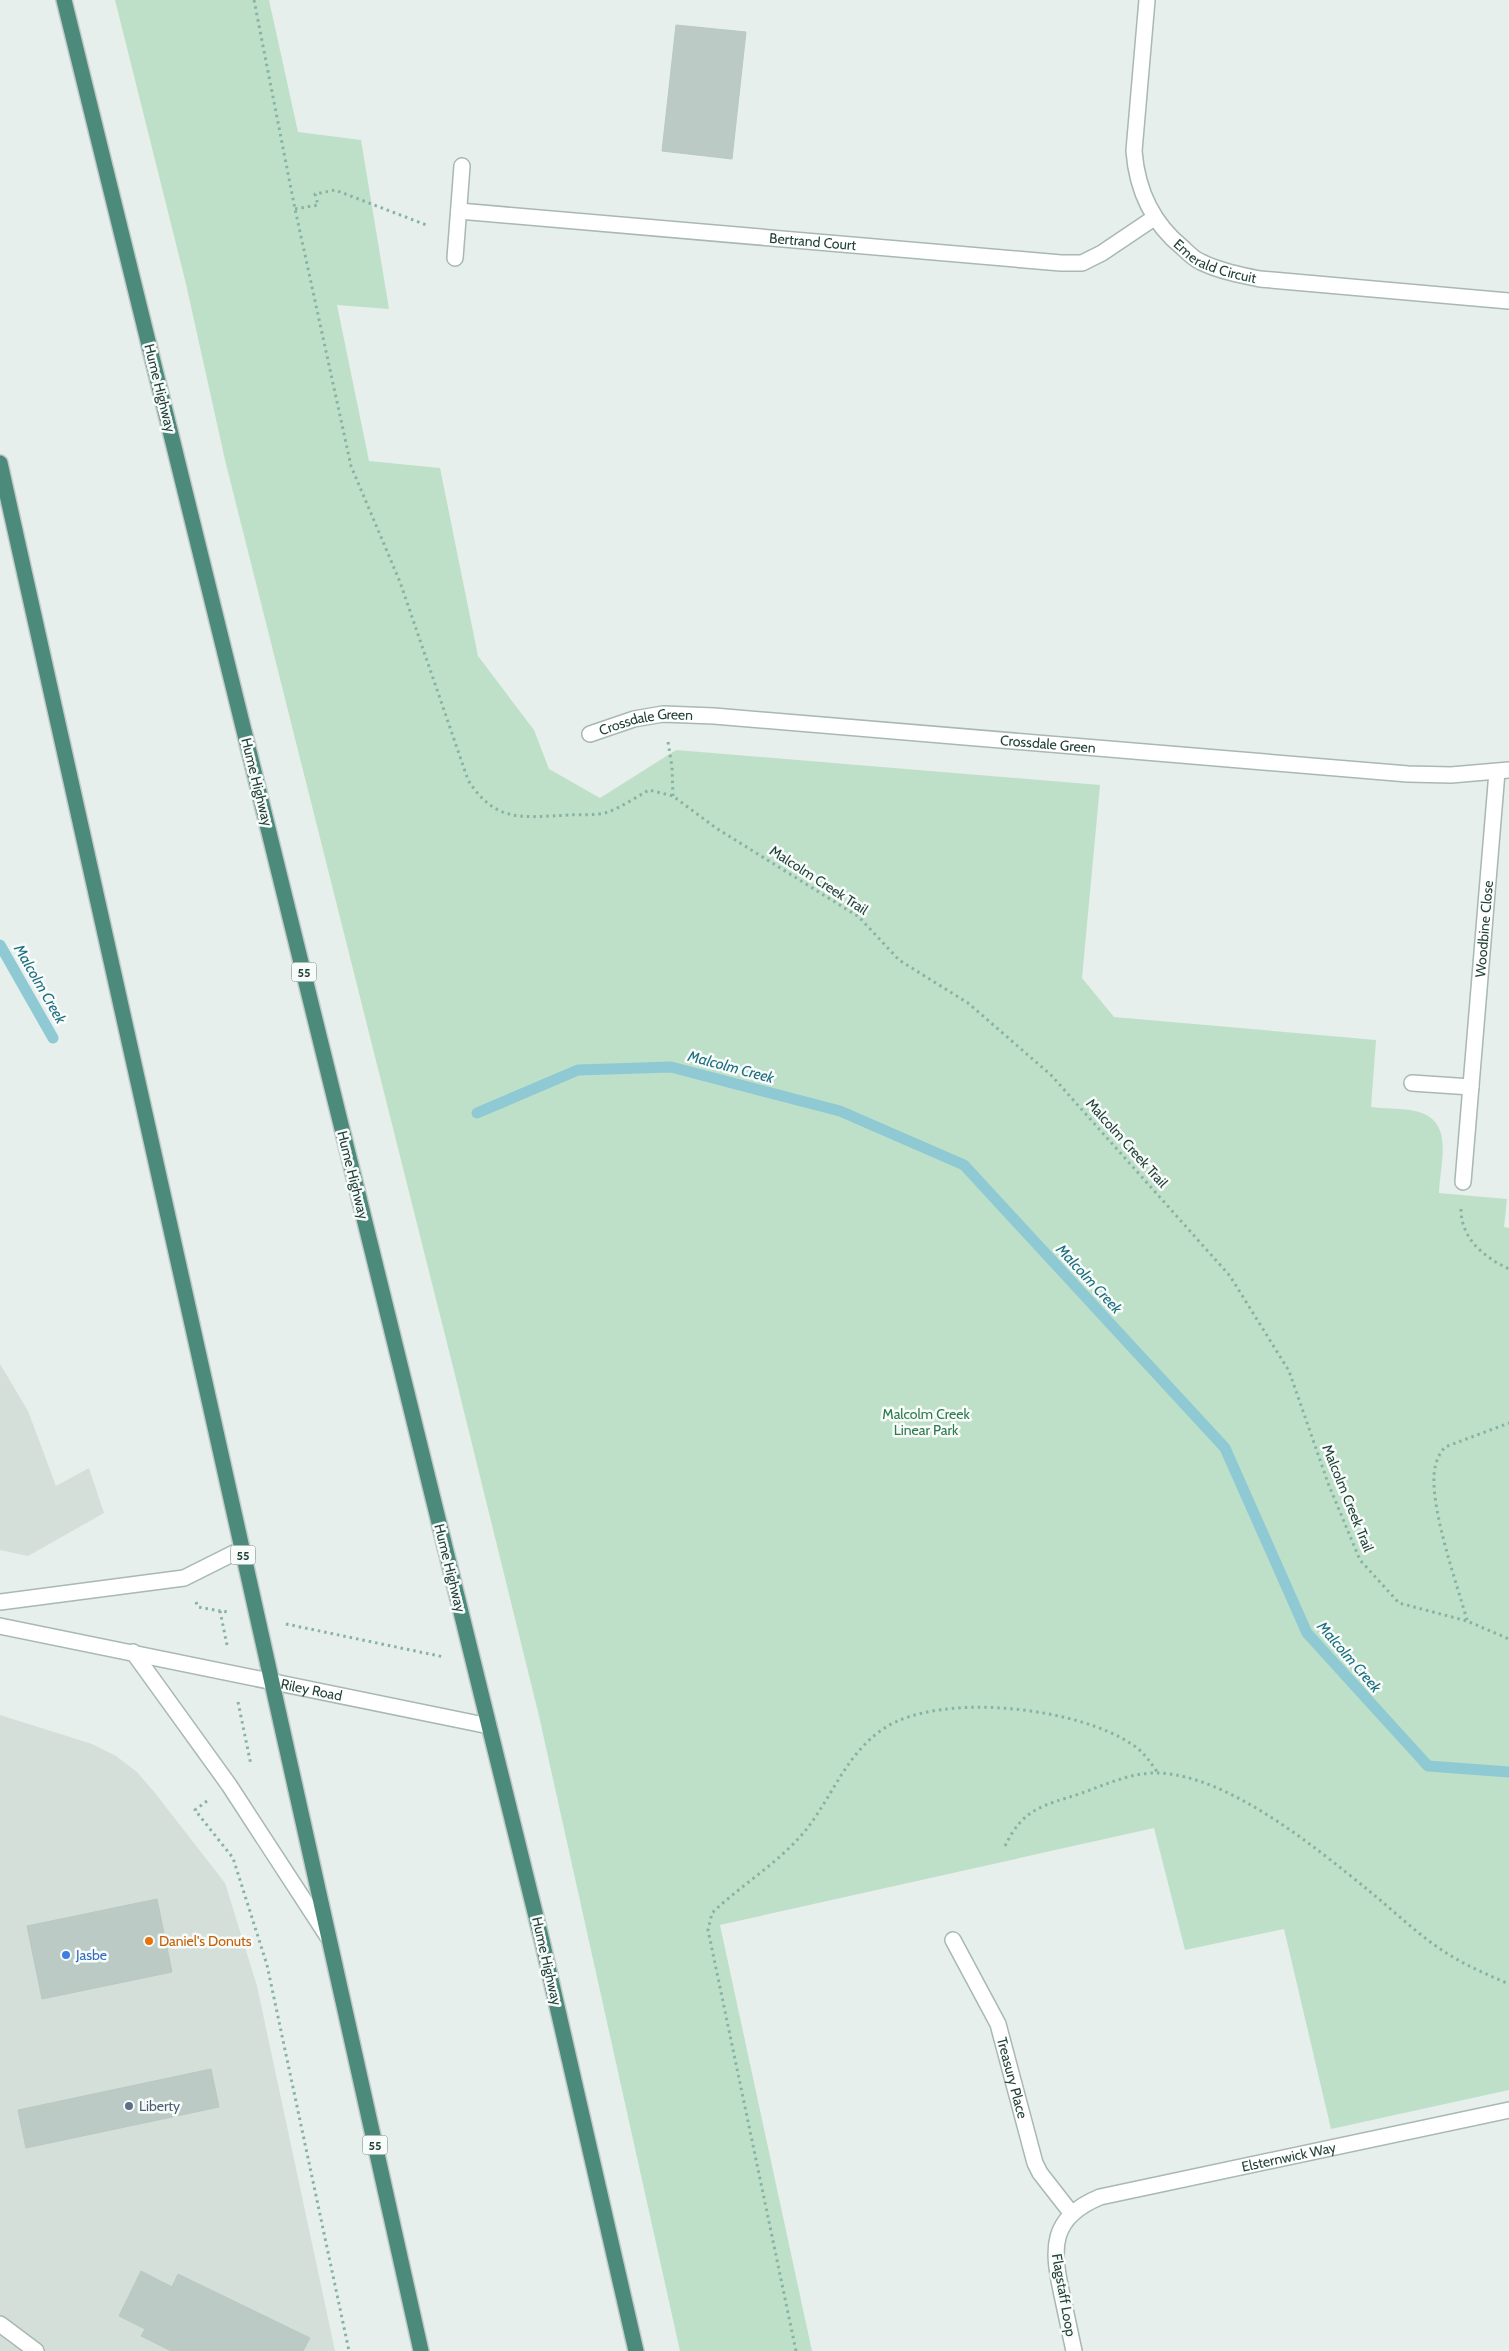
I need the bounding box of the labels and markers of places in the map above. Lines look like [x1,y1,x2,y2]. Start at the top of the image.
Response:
place label: Daniel's Donuts [159,1932,252,1950]
marker: Daniel's Donuts [143,1935,155,1947]
place label: Jasbe [75,1946,107,1964]
marker: Jasbe [60,1949,72,1961]
place label: Liberty [139,2097,180,2115]
marker: Liberty [123,2100,135,2112]

